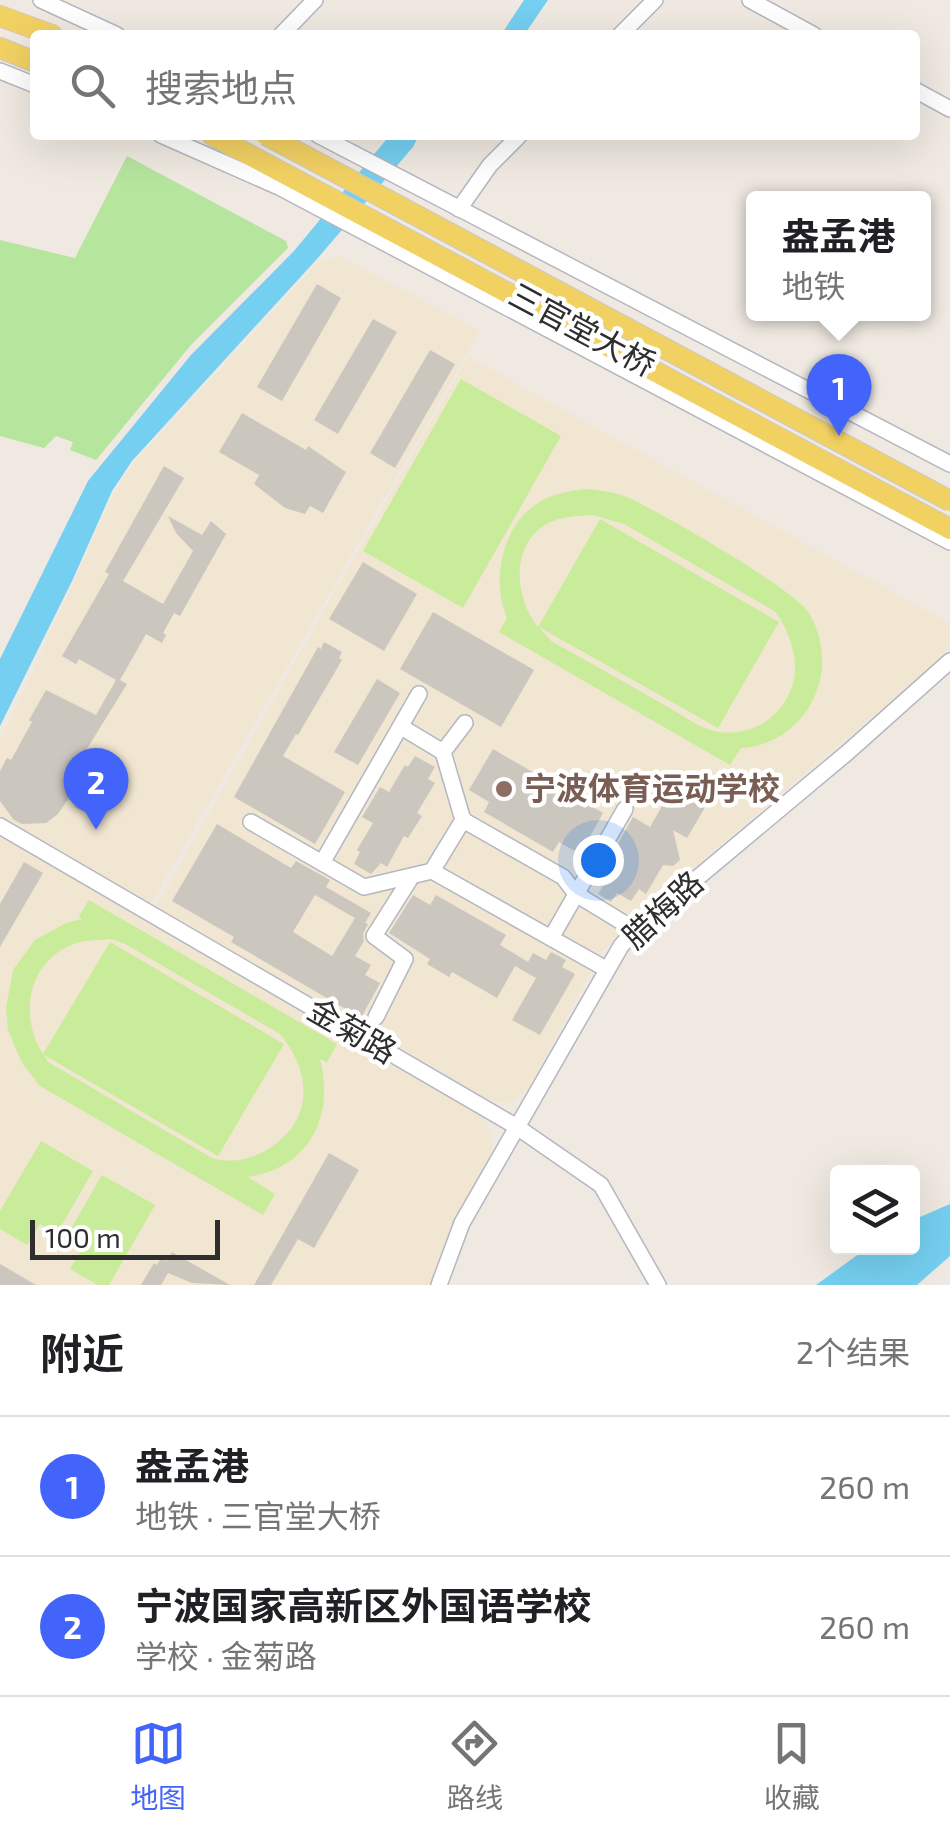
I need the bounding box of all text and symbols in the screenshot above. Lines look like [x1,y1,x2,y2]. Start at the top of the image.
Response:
search box [30,30,920,140]
icon: search [65,58,120,113]
text: 搜索地点 [145,64,297,110]
popup [746,191,931,321]
text: 盎孟港 [781,212,896,258]
text: 地铁 [781,266,846,304]
street label: 三官堂大桥 [503,274,663,383]
pin: 1 [806,354,872,436]
pin: 2 [64,748,128,830]
place label: 宁波体育运动学校 [524,768,780,806]
marker: 宁波体育运动学校 [493,778,515,800]
your location [573,835,624,886]
street label: 腊梅路 [614,862,710,955]
street label: 金菊路 [302,989,404,1070]
map controls [830,1165,920,1255]
button: layers [830,1165,920,1255]
scale bar [30,1215,220,1260]
text: 100 m [45,1220,121,1254]
text: 附近 [40,1327,124,1377]
text: 2个结果 [796,1332,910,1370]
text: 盎孟港 [135,1442,249,1488]
text: 1 [66,1467,79,1505]
text: 260 m [819,1467,910,1505]
text: 地铁 · 三官堂大桥 [135,1496,381,1534]
text: 宁波国家高新区外国语学校 [135,1582,591,1628]
text: 2 [63,1607,82,1645]
text: 260 m [819,1607,910,1645]
text: 学校 · 金菊路 [135,1636,317,1674]
tab: 地图 [130,1716,186,1816]
tab: 路线 [447,1716,503,1816]
tab: 收藏 [764,1716,820,1816]

